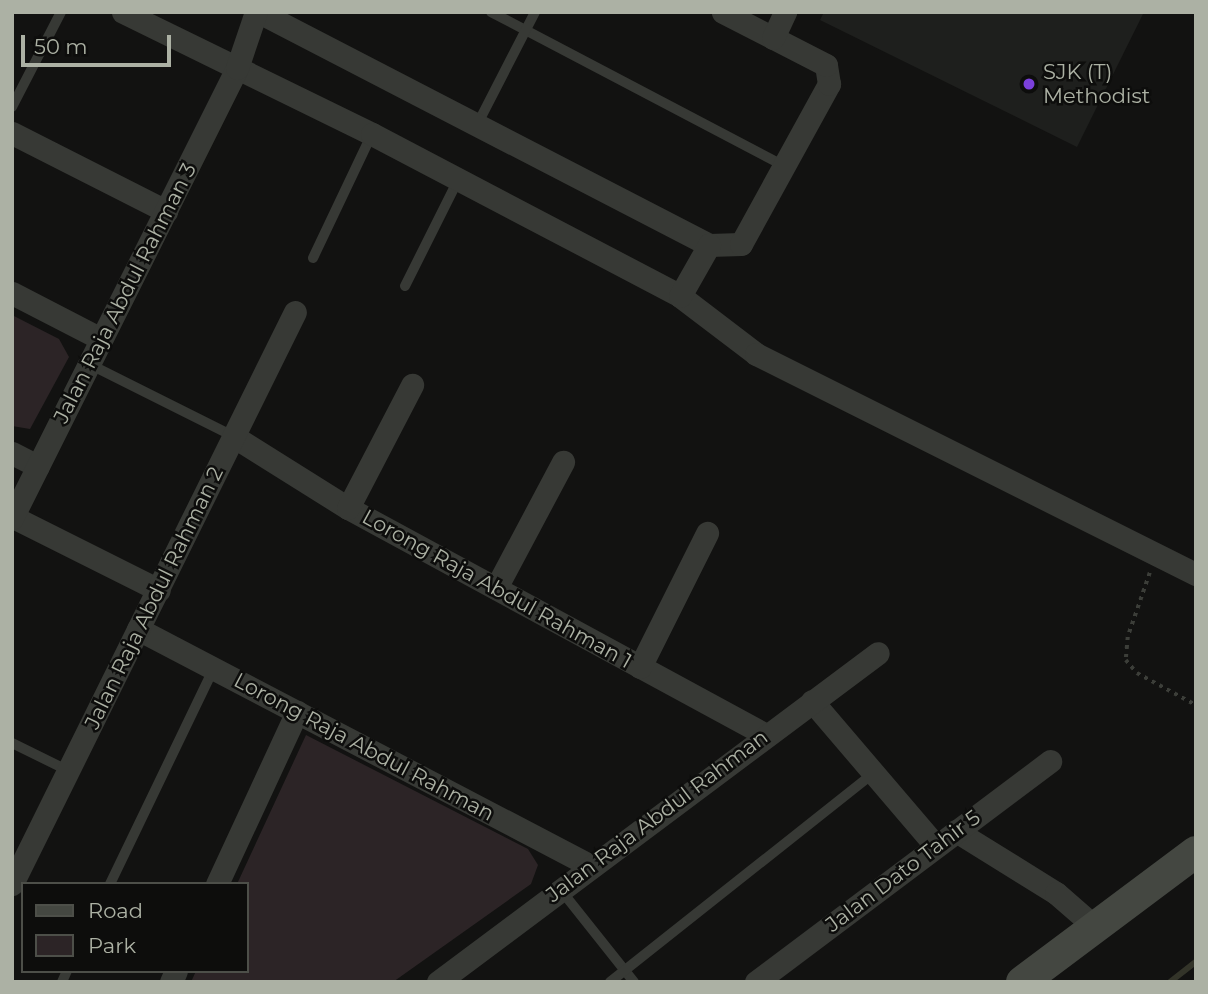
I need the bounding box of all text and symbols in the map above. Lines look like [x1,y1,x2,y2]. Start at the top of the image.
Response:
scale bar [24,21,175,65]
text: 50 m [34,34,88,59]
place label: SJK (T) Methodist [1043,59,1150,109]
marker: SJK (T) Methodist [1021,76,1037,92]
street label: Jalan Raja Abdul Rahman 3 [48,159,202,427]
street label: Jalan Raja Abdul Rahman 2 [79,463,229,733]
street label: Lorong Raja Abdul Rahman 1 [358,504,636,674]
street label: Lorong Raja Abdul Rahman [230,668,498,826]
street label: Jalan Raja Abdul Rahman [541,724,773,908]
street label: Jalan Dato Tahir 5 [821,805,985,937]
legend [21,882,248,973]
text: Road [88,898,143,923]
text: Park [88,933,136,958]

